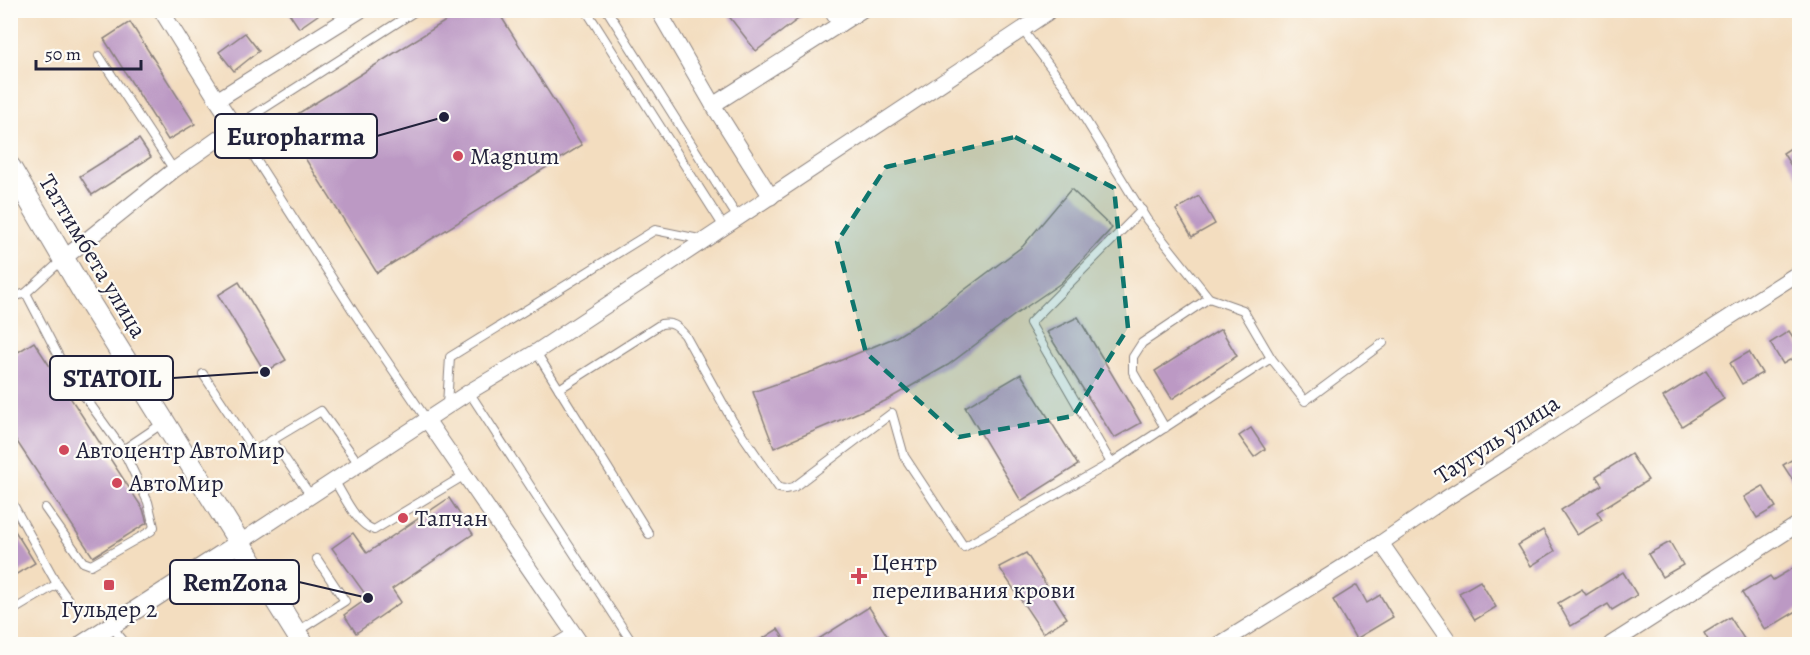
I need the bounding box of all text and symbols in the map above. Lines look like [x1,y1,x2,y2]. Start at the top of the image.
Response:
scale bar [36,33,141,71]
text: 50 m [45,42,81,66]
callout: Europharma [215,114,377,158]
text: Europharma [227,119,366,154]
place label: Magnum [470,140,559,172]
marker: Magnum [451,149,465,163]
street label: Таттимбета улица [31,168,155,344]
callout: STATOIL [50,356,173,400]
text: STATOIL [63,361,162,396]
street label: Таугуль улица [1428,387,1566,491]
place label: Автоцентр АвтоМир [75,434,285,466]
marker: Автоцентр АвтоМир [57,443,71,457]
place label: АвтоМир [128,467,224,499]
marker: АвтоМир [110,476,124,490]
place label: Тапчан [415,502,488,534]
marker: Тапчан [396,511,410,525]
place label: Центр переливания крови [872,546,1076,606]
callout: RemZona [170,560,299,604]
text: RemZona [182,565,288,600]
marker: Центр переливания крови [850,567,868,585]
marker: Гульдер 2 [102,578,116,592]
place label: Гульдер 2 [61,593,157,625]

